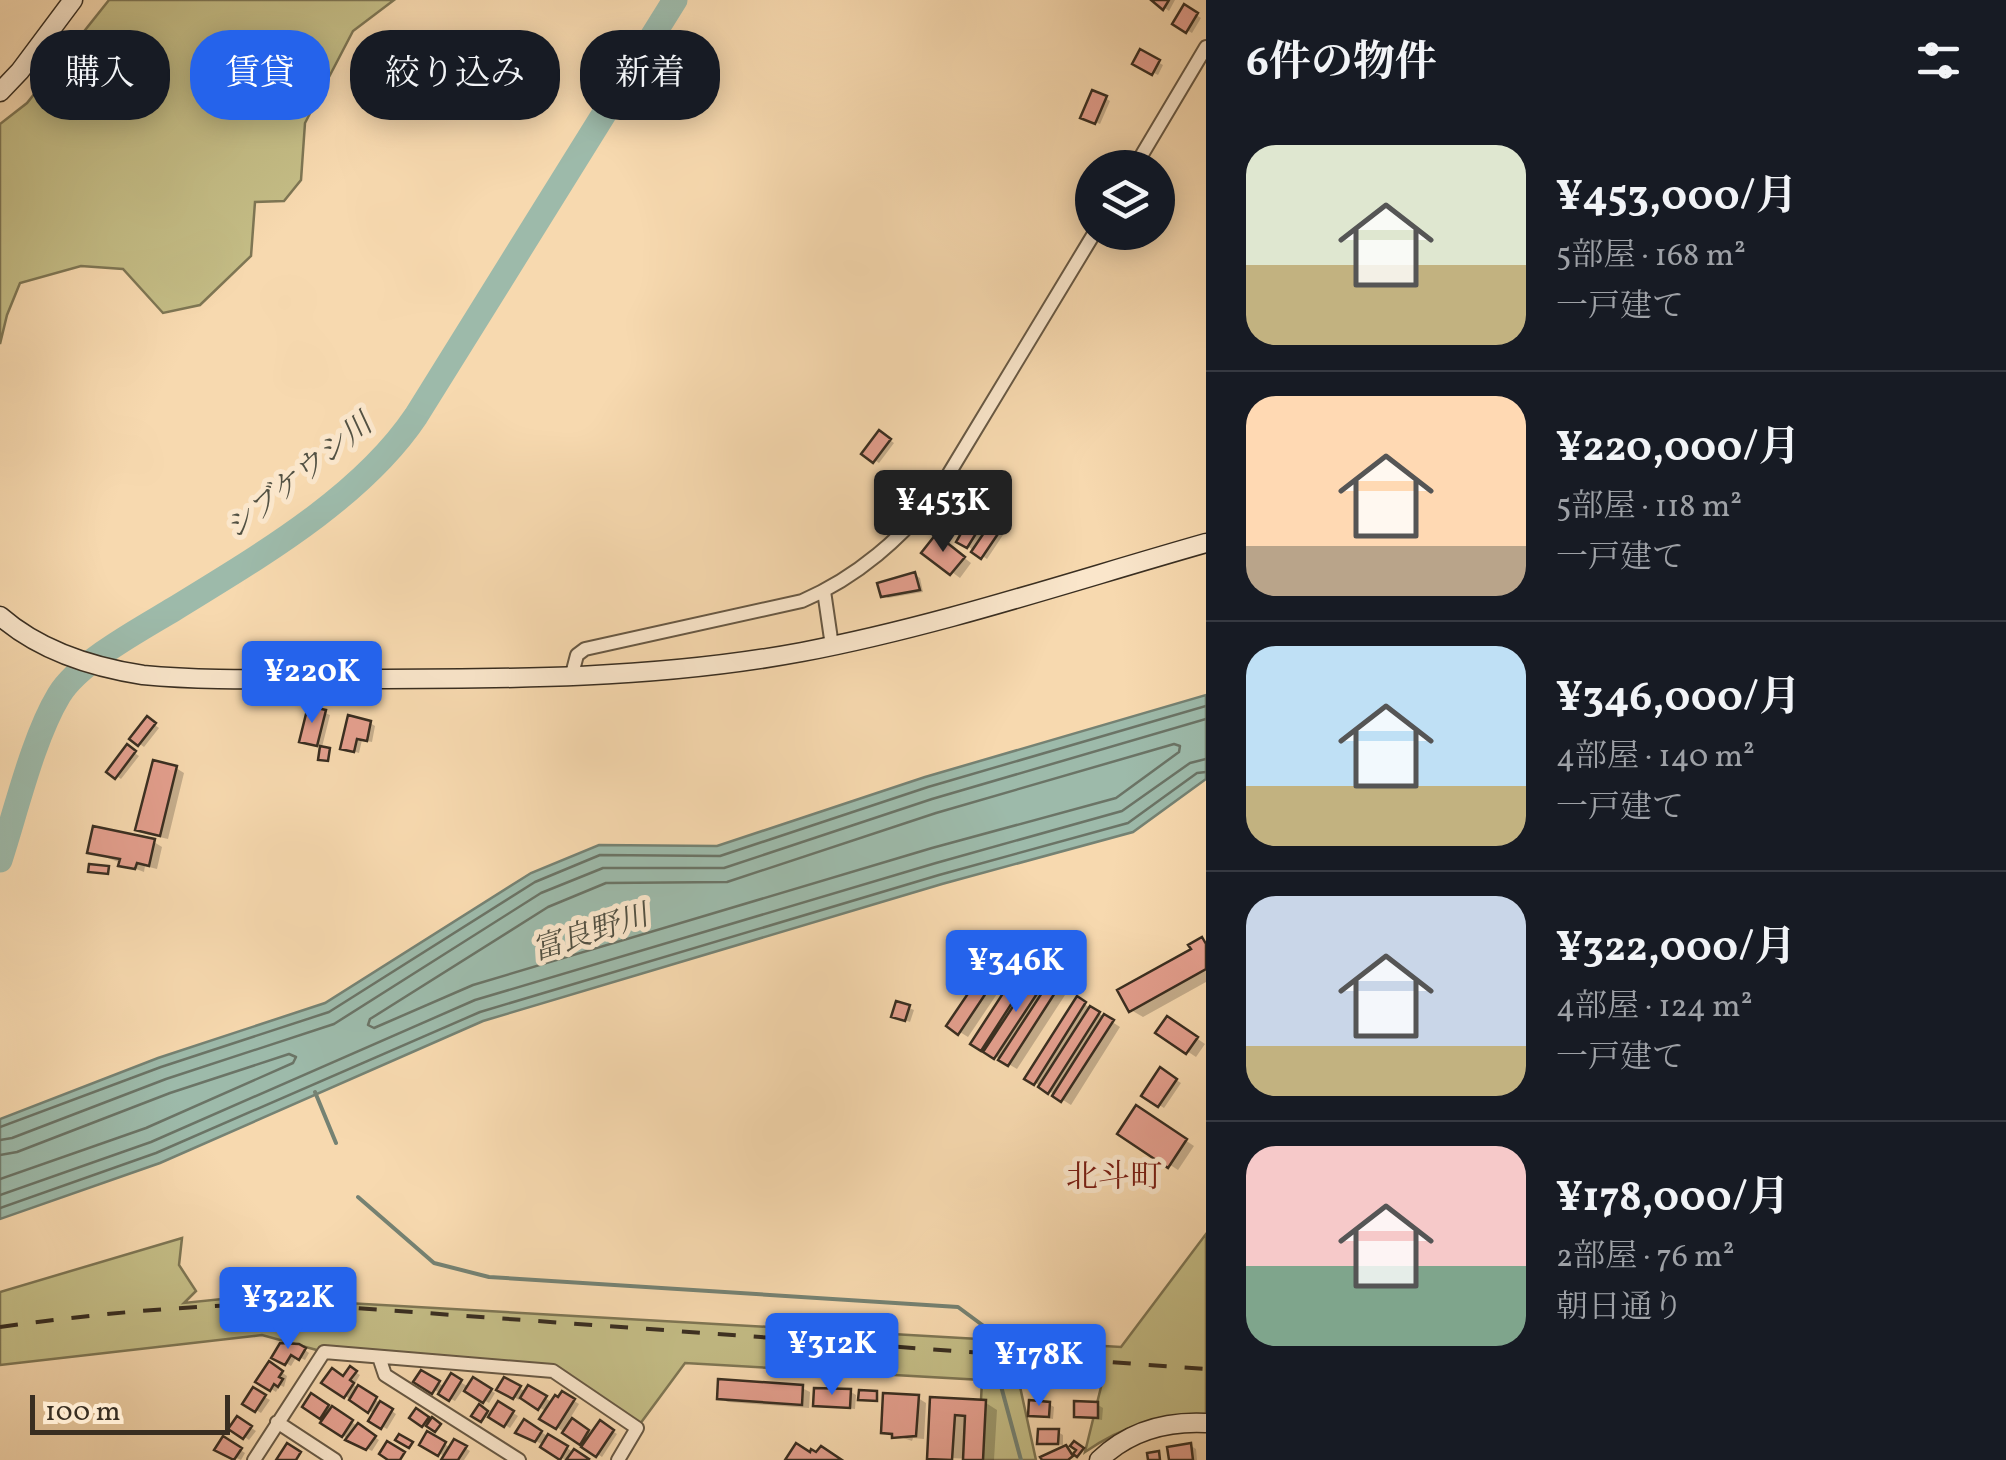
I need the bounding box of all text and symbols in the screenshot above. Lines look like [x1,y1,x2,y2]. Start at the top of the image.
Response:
chip: 購入 [30,30,170,120]
chip: 賃貸 [190,30,330,120]
chip: 絞り込み [350,30,560,120]
chip: 新着 [580,30,720,120]
icon: filters [1911,33,1966,88]
text: 6件の物件 [1246,35,1437,94]
map controls [1075,150,1175,250]
button: layers [1075,150,1175,250]
text: ¥453,000/月 [1556,169,1798,228]
icon: home [1326,185,1446,305]
text: 5部屋 · 168 m² [1556,235,1746,279]
text: 一戸建て [1556,286,1684,330]
water label: シブケウシ川 [216,403,384,550]
text: ¥220,000/月 [1556,420,1801,479]
icon: home [1326,436,1446,556]
pin: ¥453K [873,470,1013,555]
text: ¥453K [896,480,990,524]
text: 5部屋 · 118 m² [1556,486,1742,530]
text: 一戸建て [1556,537,1684,581]
pin: ¥220K [242,641,382,726]
text: ¥220K [264,651,360,695]
text: ¥346,000/月 [1556,670,1801,729]
icon: home [1326,686,1446,806]
text: 4部屋 · 140 m² [1556,736,1755,780]
text: 一戸建て [1556,787,1684,831]
water label: 富良野川 [527,894,657,972]
text: ¥322,000/月 [1556,920,1796,979]
pin: ¥346K [946,930,1086,1015]
icon: home [1326,936,1446,1056]
text: ¥346K [968,940,1064,984]
text: 4部屋 · 124 m² [1556,986,1752,1030]
text: 一戸建て [1556,1037,1684,1081]
district label: 北斗町 [1066,1157,1162,1201]
text: ¥178,000/月 [1556,1170,1790,1229]
icon: home [1326,1186,1446,1306]
text: 2部屋 · 76 m² [1556,1236,1735,1280]
pin: ¥322K [218,1267,358,1352]
text: ¥322K [242,1277,335,1321]
text: 朝日通り [1556,1287,1684,1331]
pin: ¥312K [762,1313,902,1398]
text: ¥312K [787,1323,877,1367]
pin: ¥178K [969,1324,1109,1409]
text: ¥178K [995,1334,1083,1378]
scale bar [30,1390,230,1434]
text: 100 m [45,1393,120,1432]

